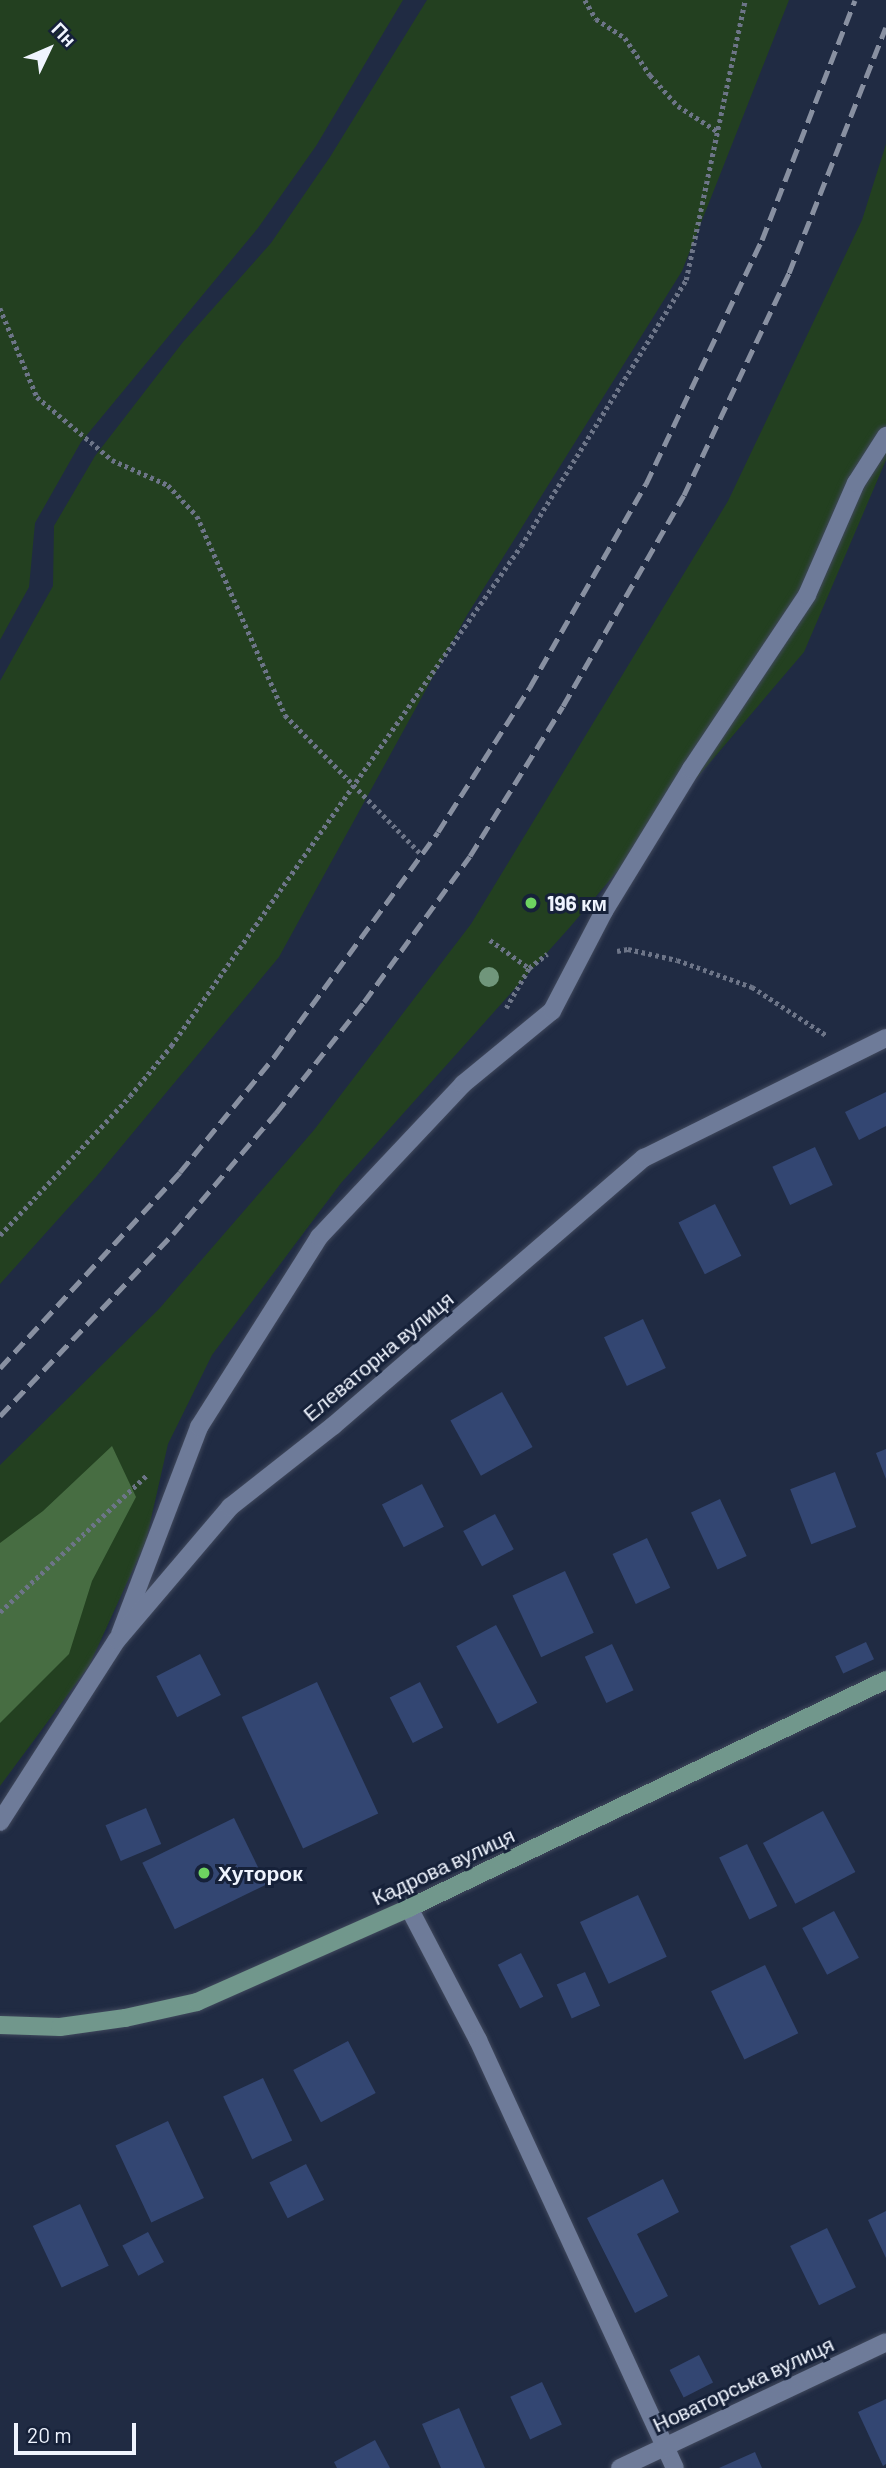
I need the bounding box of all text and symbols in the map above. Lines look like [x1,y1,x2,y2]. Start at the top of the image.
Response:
north arrow [14,14,84,84]
text: Пн [47,17,81,51]
place label: 196 км [547,890,607,916]
marker: 196 км [521,893,541,913]
street label: Елеваторна вулиця [298,1286,458,1426]
street label: Кадрова вулиця [368,1822,518,1910]
place label: Хуторок [218,1860,303,1886]
marker: Хуторок [196,1865,212,1881]
street label: Новаторська вулиця [648,2331,838,2437]
scale bar [18,2408,140,2452]
text: 20 m [27,2422,72,2447]

